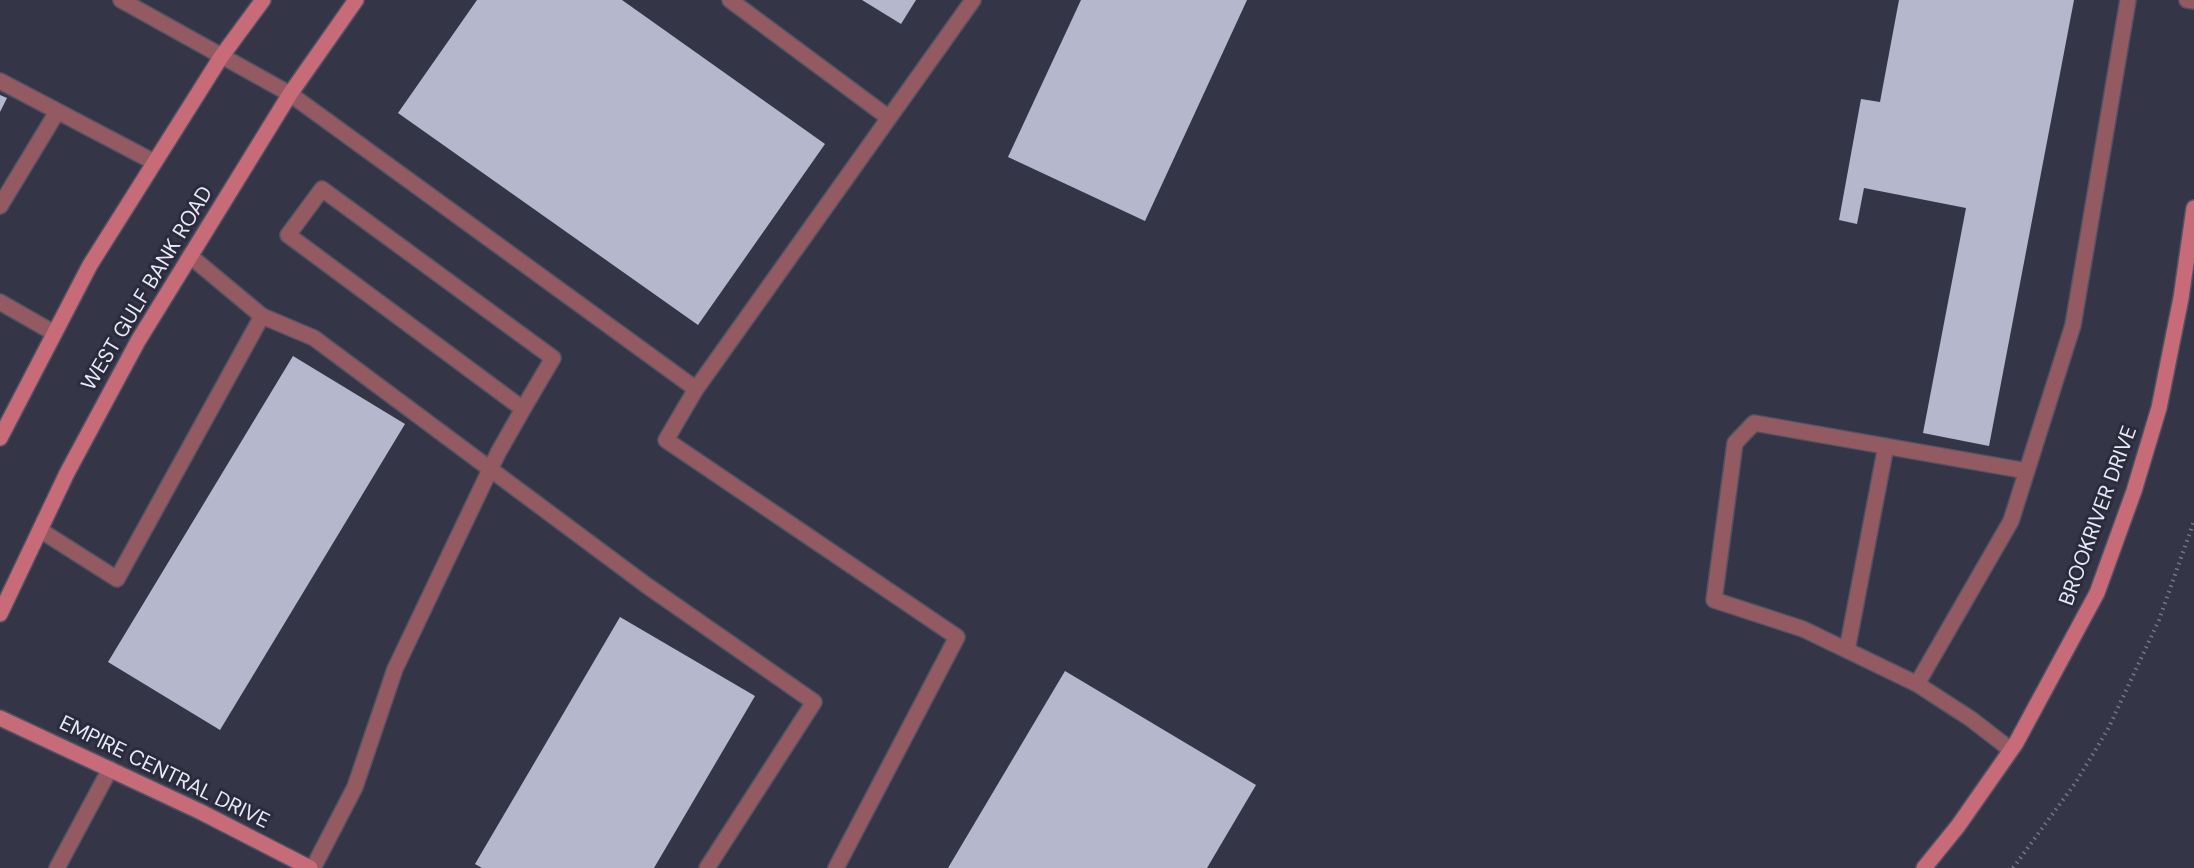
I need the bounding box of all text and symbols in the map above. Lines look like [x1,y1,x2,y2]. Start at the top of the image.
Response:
street label: WEST GULF BANK ROAD [77,182,219,396]
street label: BROOKRIVER DRIVE [2055,423,2143,609]
street label: EMPIRE CENTRAL DRIVE [55,711,273,835]

